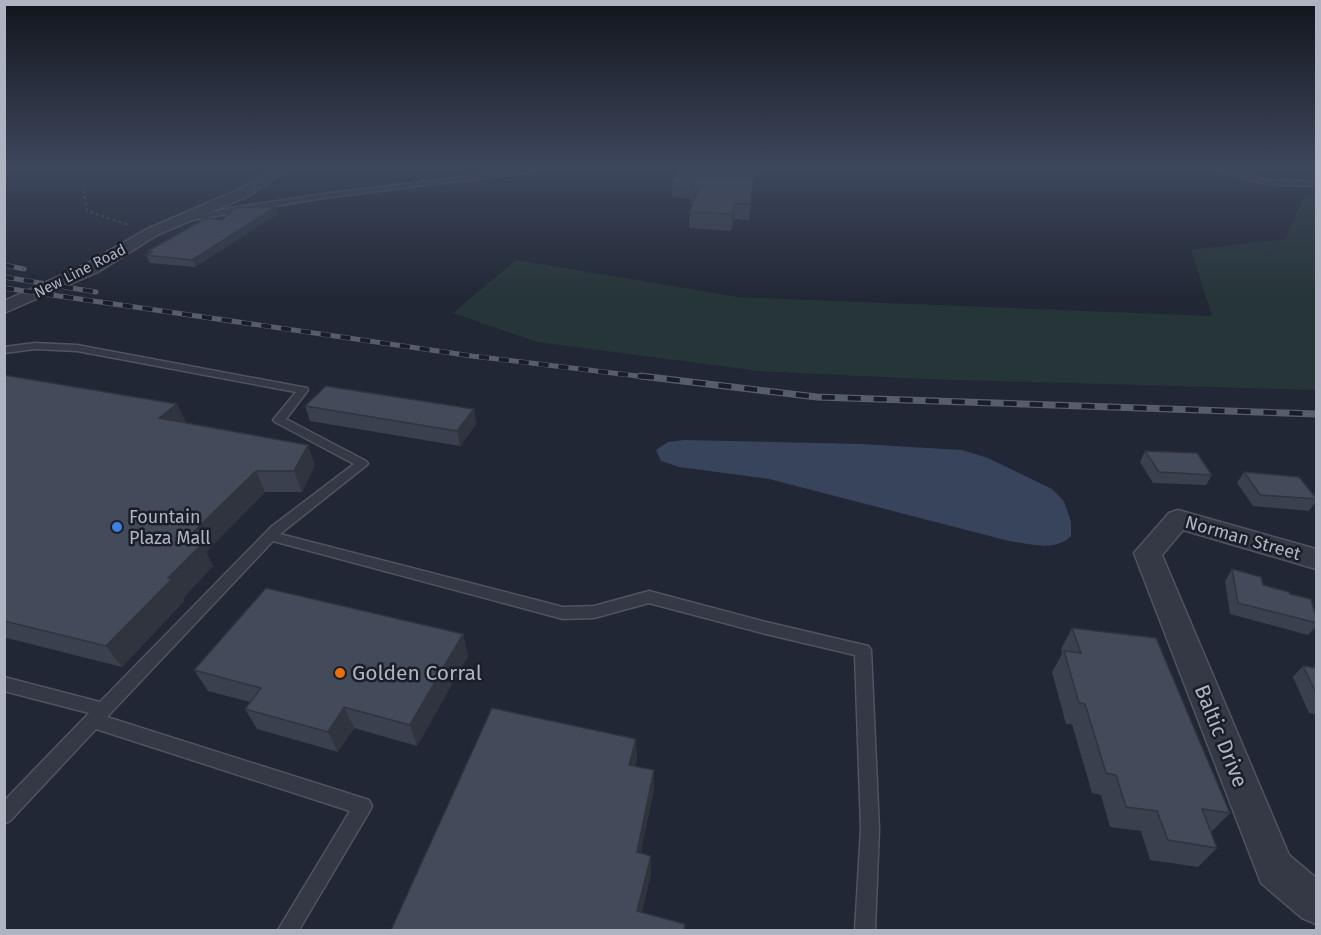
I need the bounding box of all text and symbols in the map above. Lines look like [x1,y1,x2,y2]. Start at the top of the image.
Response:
street label: New Line Road [31,240,129,302]
place label: Fountain Plaza Mall [129,506,211,549]
street label: Norman Street [1183,511,1304,565]
marker: Fountain Plaza Mall [110,520,124,534]
place label: Golden Corral [352,660,482,686]
marker: Golden Corral [333,666,347,680]
street label: Baltic Drive [1189,681,1253,791]

